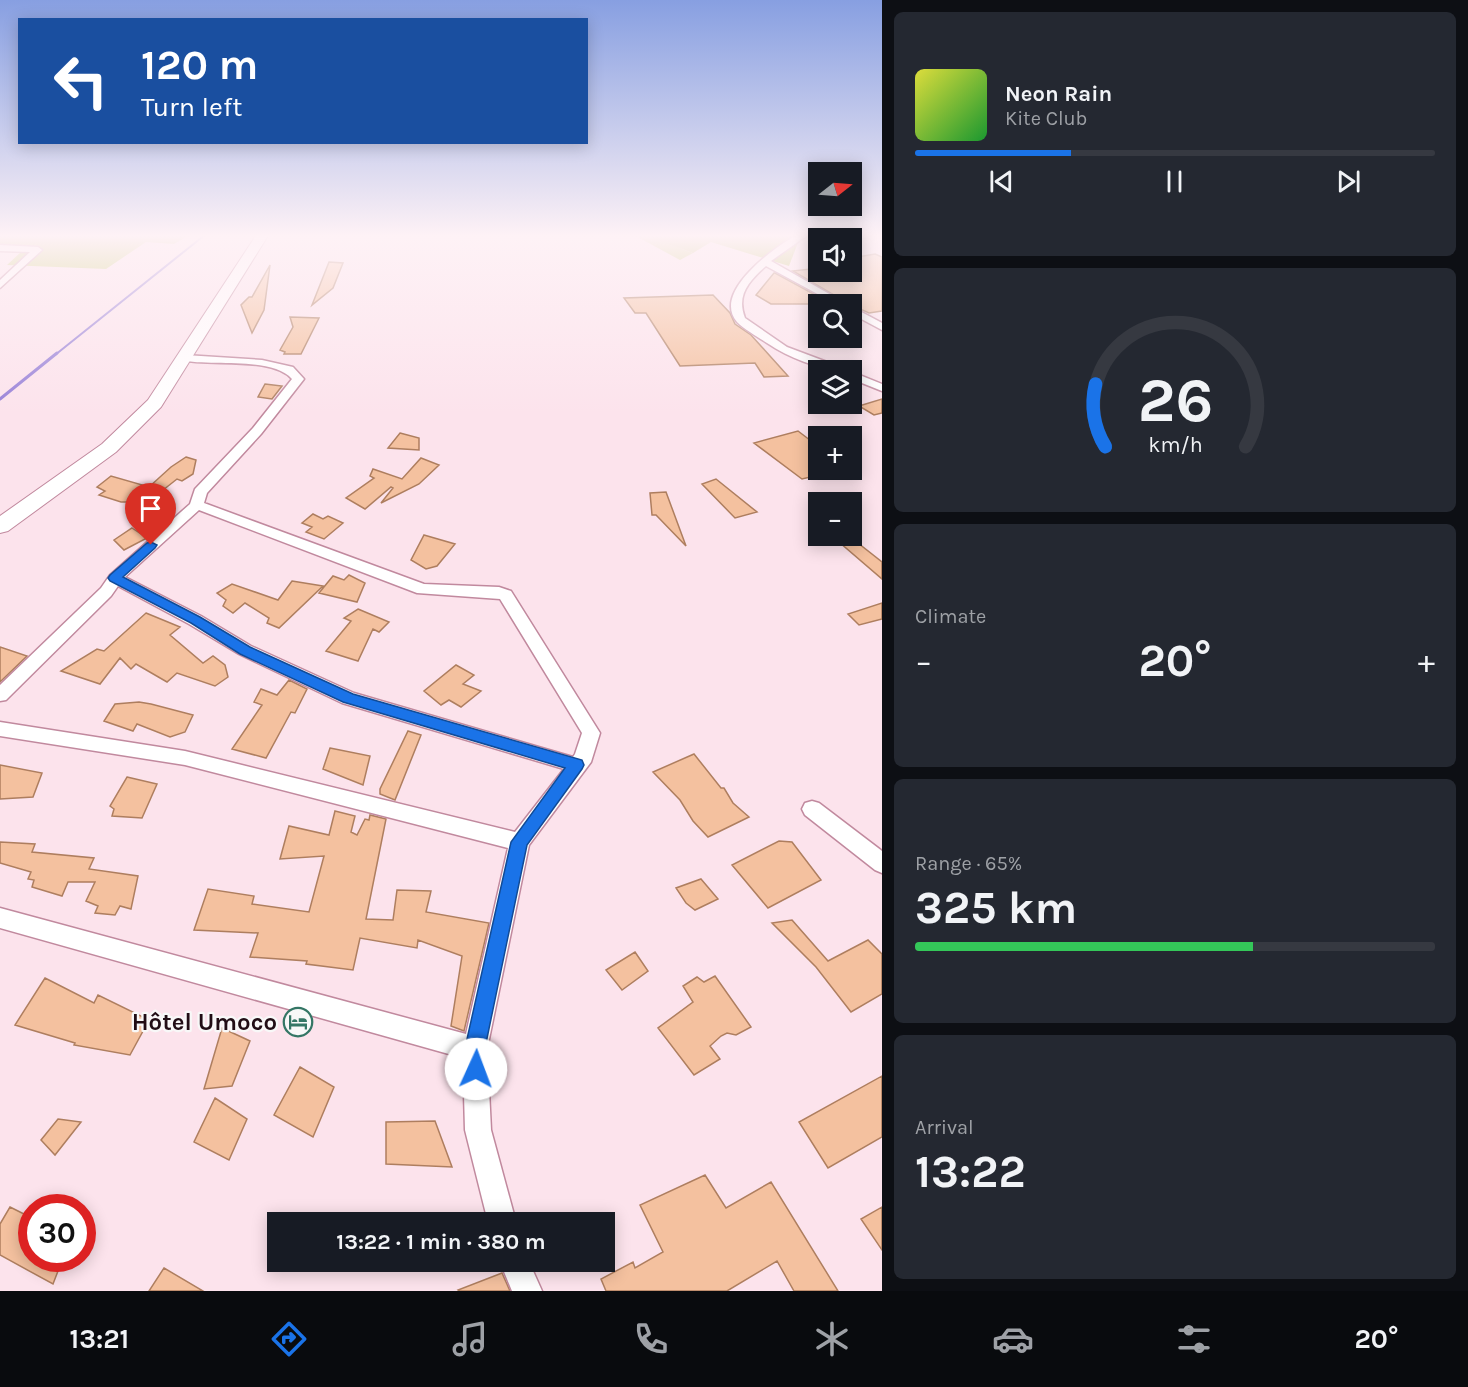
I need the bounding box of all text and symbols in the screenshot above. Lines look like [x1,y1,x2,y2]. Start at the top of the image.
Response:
text: 120 m [141,40,258,90]
icon: left [42,42,120,120]
text: Neon Rain [1005,81,1112,107]
text: Turn left [141,91,242,123]
text: Kite Club [1005,107,1087,130]
north arrow [808,162,862,216]
map controls [808,162,862,546]
icon: previous [985,165,1018,198]
icon: pause [1158,165,1191,198]
icon: next [1332,165,1365,198]
button: sound [808,228,862,282]
button: search [808,294,862,348]
button: layers [808,360,862,414]
text: 26 [1137,364,1213,437]
button: + [808,426,862,480]
text: km/h [1148,432,1202,457]
pin [125,483,176,545]
icon: arrive [134,492,167,525]
button: − [808,492,862,546]
text: Climate [915,605,986,628]
text: 20° [1138,635,1212,687]
text: − [915,642,932,680]
text: + [1418,642,1435,680]
text: Range · 65% [915,852,1022,875]
text: 325 km [915,882,1077,934]
hotel icon: Hôtel Umoco [282,1006,314,1038]
place label: Hôtel Umoco [132,1008,277,1036]
position arrow [444,1037,508,1101]
text: Arrival [915,1116,974,1139]
text: 13:22 [915,1146,1026,1198]
speed limit sign: 30 [18,1194,96,1272]
text: 13:22 · 1 min · 380 m [336,1229,546,1255]
icon: directions [268,1318,310,1360]
icon: music [449,1318,491,1360]
icon: phone [630,1318,672,1360]
icon: climate [811,1318,853,1360]
icon: car [992,1318,1034,1360]
icon: filters [1173,1318,1215,1360]
text: 13:21 [70,1323,129,1355]
text: 20° [1355,1323,1398,1355]

